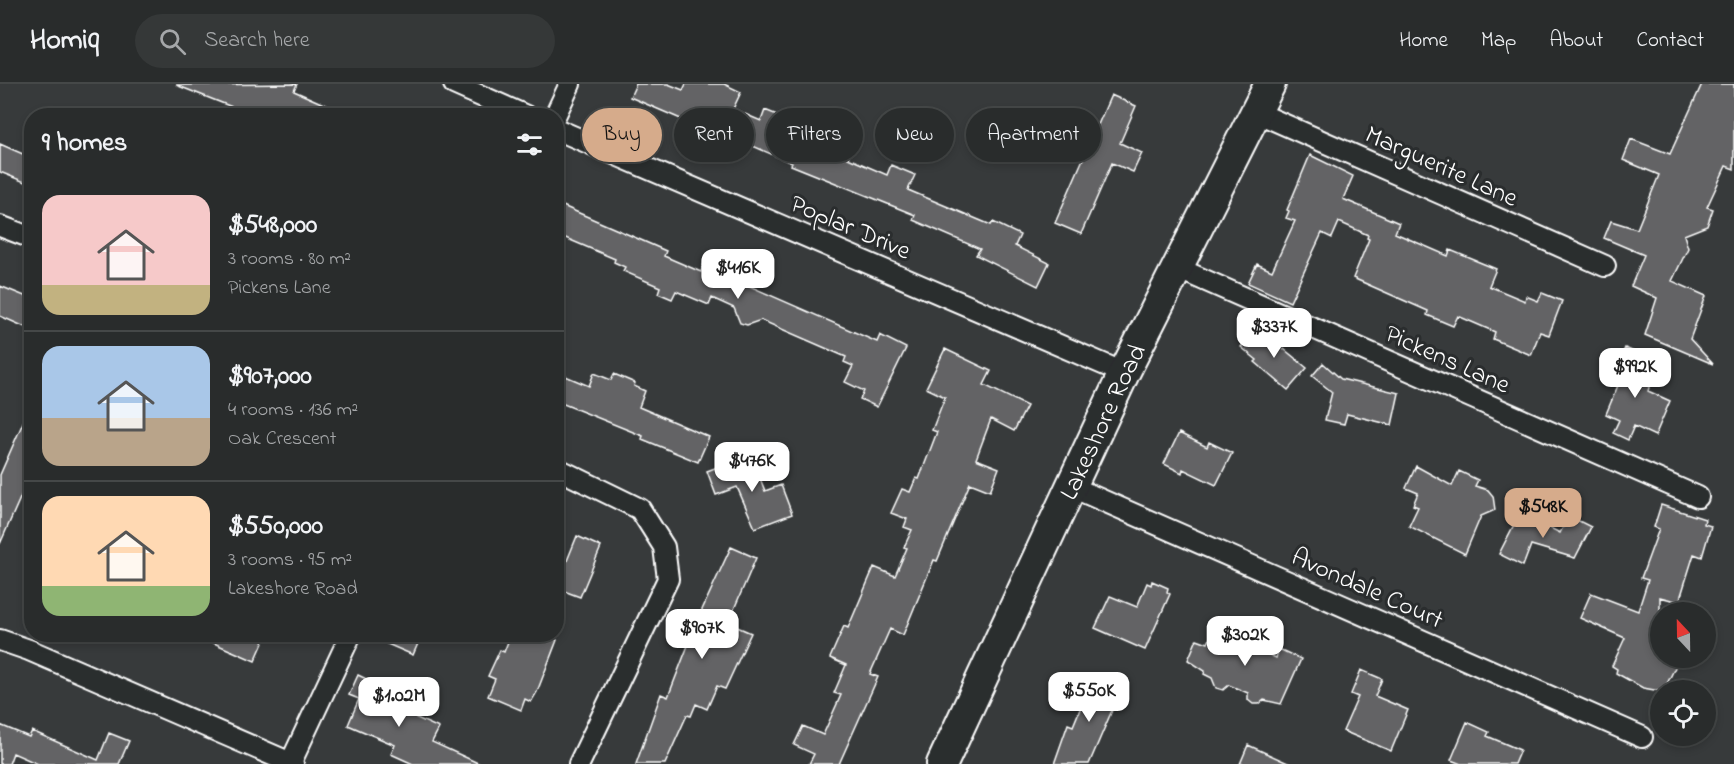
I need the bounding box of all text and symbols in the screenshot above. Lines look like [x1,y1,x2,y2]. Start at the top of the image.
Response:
search box [135,14,555,68]
text: Homiq [30,21,99,62]
icon: search [156,25,189,58]
text: Search here [204,25,310,57]
text: Home [1399,26,1448,56]
text: Map [1481,26,1516,56]
text: About [1549,26,1603,56]
text: Contact [1636,26,1704,56]
chip: Buy [582,108,662,162]
chip: Rent [674,108,754,162]
chip: Filters [766,108,863,162]
chip: New [875,108,954,162]
chip: Apartment [966,108,1101,162]
street label: Marguerite Lane [1358,117,1524,219]
text: 9 homes [42,125,127,163]
icon: filters [513,128,546,161]
street label: Poplar Drive [784,186,916,271]
text: $548,000 [228,207,317,245]
icon: home [90,219,162,291]
text: 3 rooms · 80 m² [228,245,351,274]
pin: $416K [696,249,780,300]
text: $416K [715,254,761,283]
text: Pickens Lane [228,274,331,303]
pin: $337K [1232,308,1316,359]
text: $337K [1251,313,1297,342]
street label: Pickens Lane [1378,316,1516,405]
street label: Lakeshore Road [1051,338,1158,507]
pin: $992K [1593,348,1677,399]
text: $992K [1613,353,1657,382]
text: $907,000 [228,358,312,396]
icon: home [90,370,162,442]
text: 4 rooms · 136 m² [228,396,358,425]
text: Oak Crescent [228,425,336,454]
pin: $476K [710,442,794,493]
text: $476K [728,447,776,476]
pin: $548K [1501,488,1585,539]
text: $548K [1519,493,1567,522]
text: $550,000 [228,508,323,546]
icon: home [90,520,162,592]
street label: Avondale Court [1285,539,1449,640]
text: 3 rooms · 95 m² [228,546,352,575]
text: Lakeshore Road [228,575,358,604]
north arrow [1650,602,1716,668]
map controls [1650,602,1716,746]
pin: $907K [660,609,744,660]
text: $907K [680,614,724,643]
pin: $302K [1203,616,1287,667]
text: $302K [1221,621,1269,650]
pin: $550K [1047,672,1131,723]
pin: $1.02M [350,677,448,728]
text: $550K [1062,677,1116,706]
button: locate [1650,680,1716,746]
text: $1.02M [372,682,426,711]

